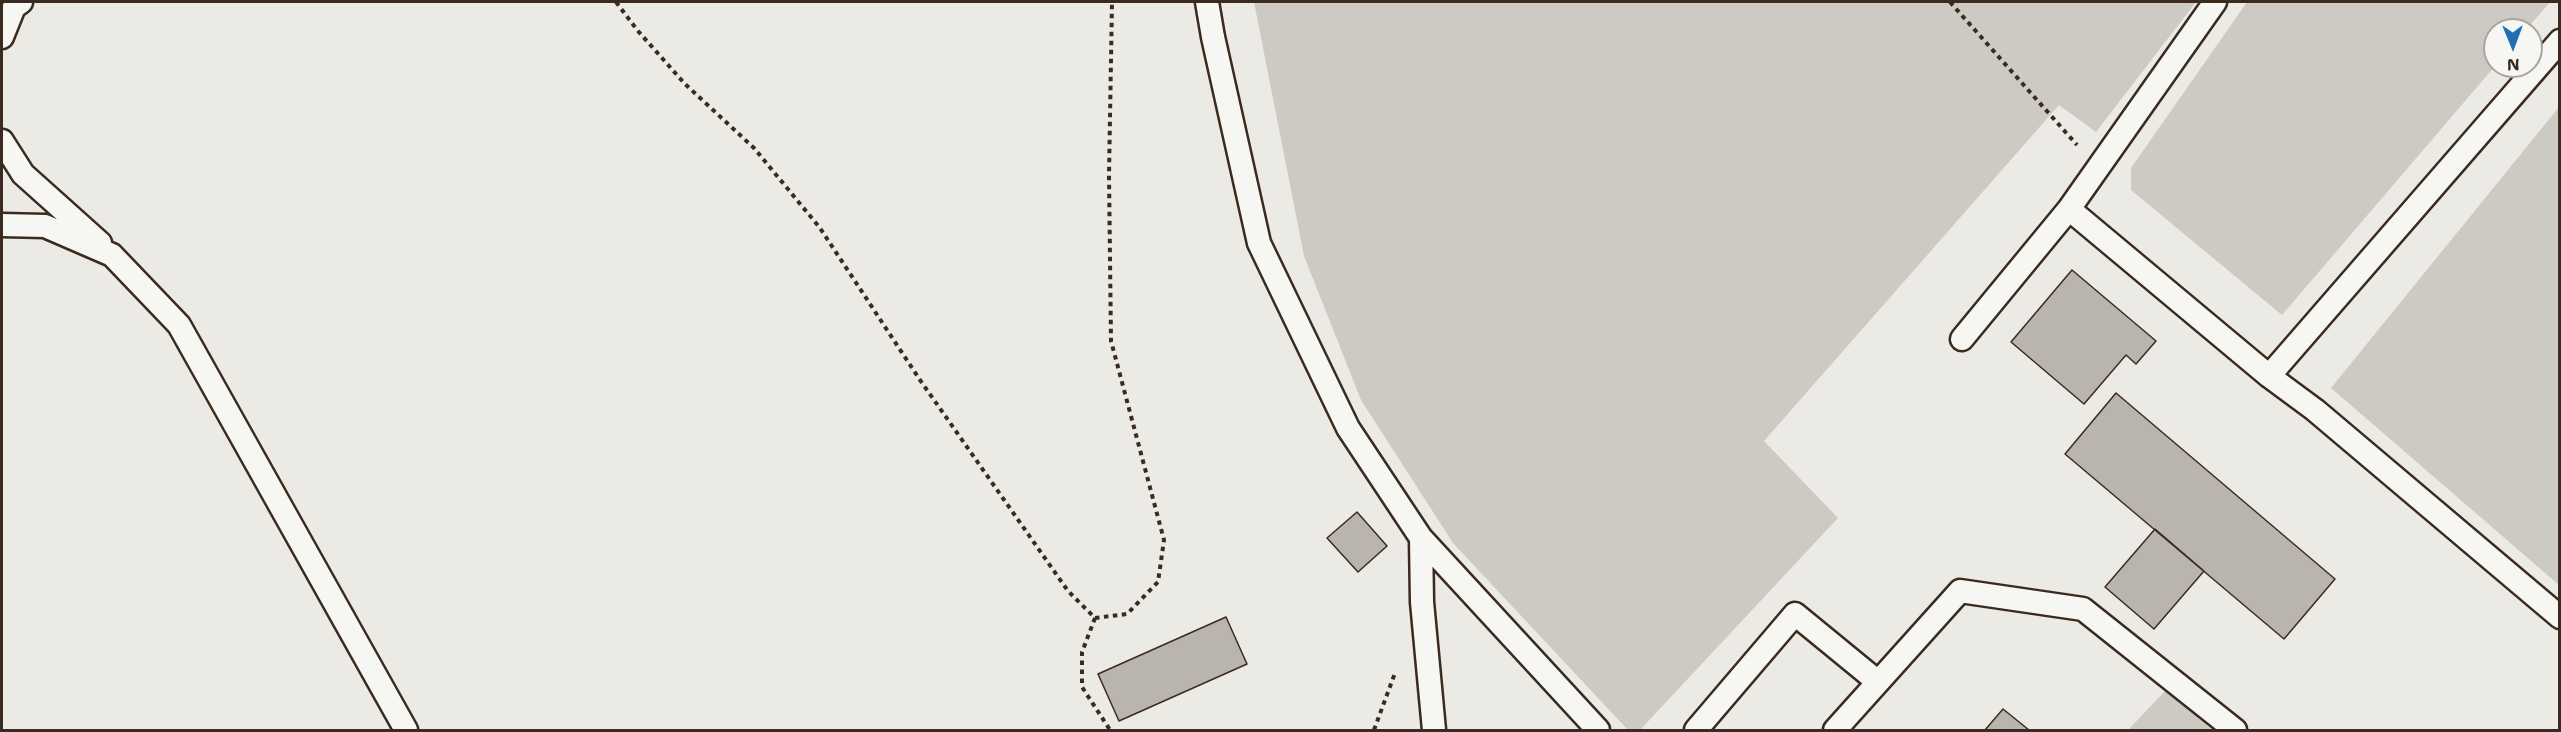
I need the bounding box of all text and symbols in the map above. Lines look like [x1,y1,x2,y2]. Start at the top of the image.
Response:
north arrow [2483,18,2543,78]
text: N [2507,54,2520,75]

